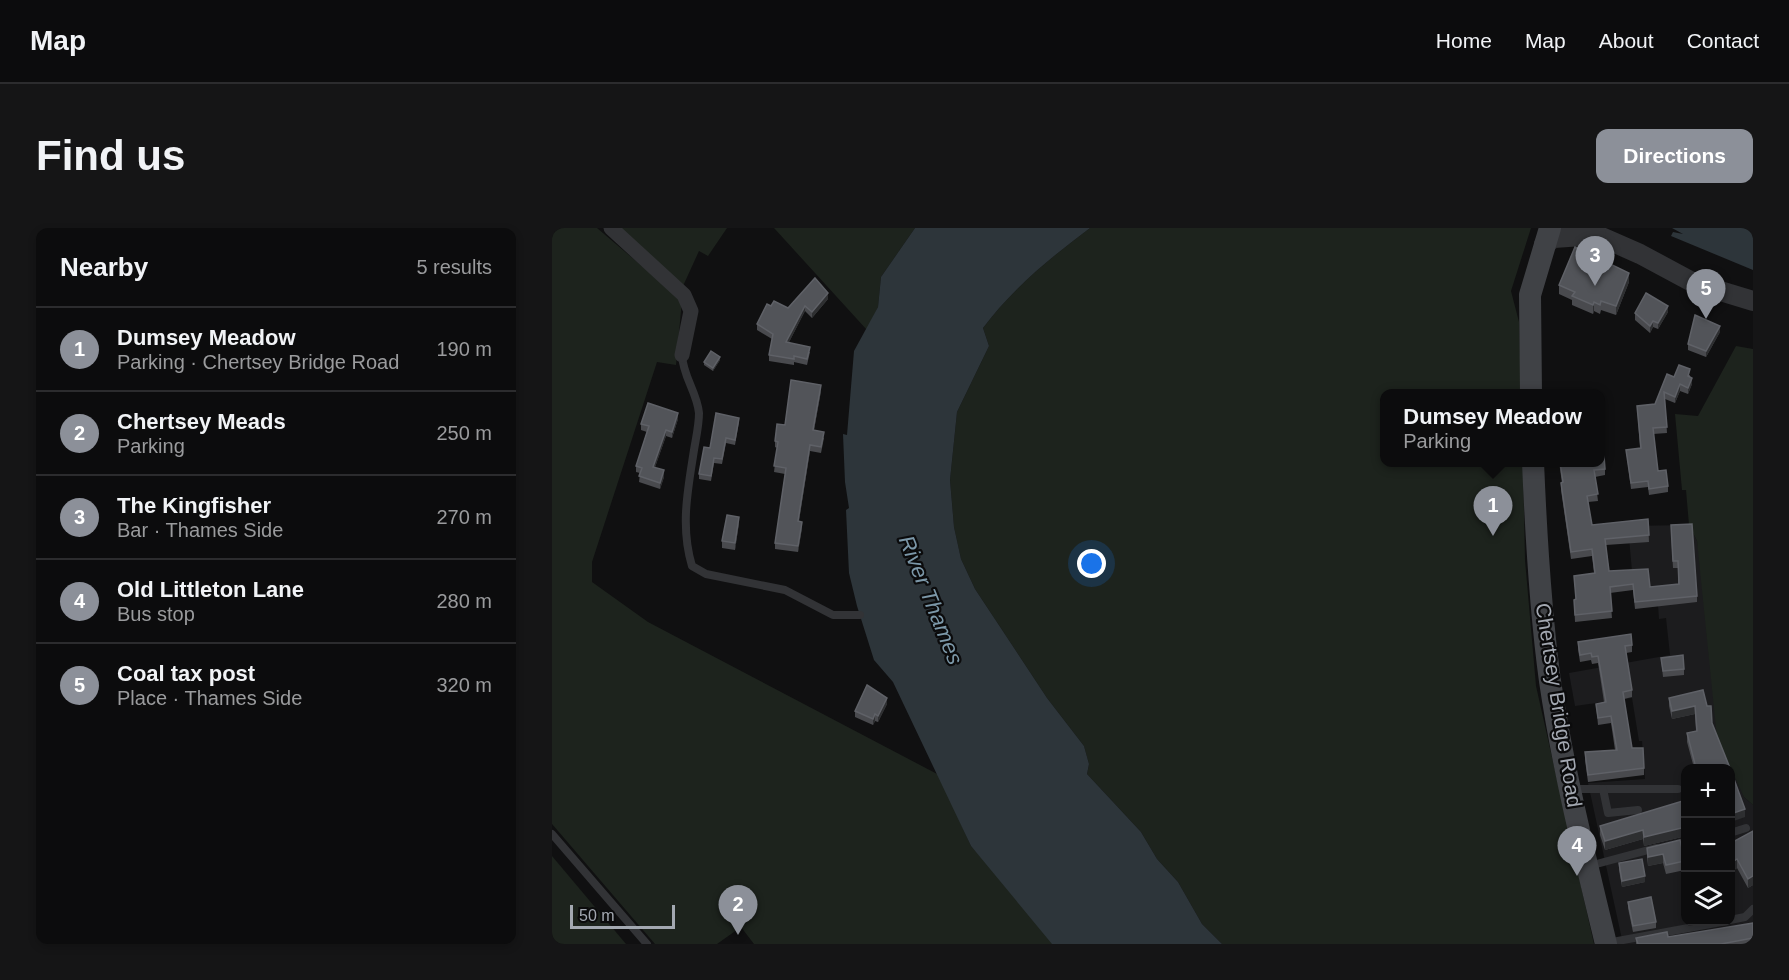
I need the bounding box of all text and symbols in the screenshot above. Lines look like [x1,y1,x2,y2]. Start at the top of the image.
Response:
text: Map [30,25,86,56]
text: Home [1436,29,1492,52]
text: Map [1525,29,1566,52]
text: About [1599,29,1654,52]
text: Contact [1687,29,1759,52]
button: Directions [1596,129,1753,183]
text: Find us [36,132,185,179]
pin: 3 [1576,236,1614,286]
text: Nearby [60,252,148,282]
text: 5 results [416,256,492,278]
pin: 5 [1686,270,1726,319]
text: Dumsey Meadow [117,325,296,350]
text: 1 [74,338,85,360]
text: 190 m [436,338,492,360]
text: Parking · Chertsey Bridge Road [117,351,399,373]
popup [1380,389,1605,467]
text: Dumsey Meadow [1403,404,1582,429]
text: Chertsey Meads [117,409,286,434]
text: 2 [74,422,85,444]
text: 250 m [436,422,492,444]
text: Parking [1403,430,1471,452]
text: Parking [117,435,185,457]
pin: 1 [1474,486,1512,536]
text: The Kingfisher [117,493,271,518]
text: 3 [74,506,85,528]
text: 270 m [436,506,492,528]
text: Bar · Thames Side [117,519,283,541]
water label: River Thames [894,532,968,668]
your location [1077,549,1106,578]
text: Old Littleton Lane [117,577,304,602]
text: 4 [74,590,85,612]
text: 280 m [436,590,492,612]
street label: Chertsey Bridge Road [1531,601,1587,809]
text: Bus stop [117,603,195,625]
text: Coal tax post [117,661,255,686]
text: 5 [74,674,85,696]
text: 320 m [436,674,492,696]
text: Place · Thames Side [117,687,302,709]
map controls [1681,764,1735,926]
button: + [1681,764,1735,818]
button: − [1681,818,1735,872]
pin: 4 [1558,826,1596,876]
button: layers [1681,872,1735,926]
pin: 2 [718,886,758,935]
scale bar [570,902,675,930]
text: 50 m [579,907,615,924]

